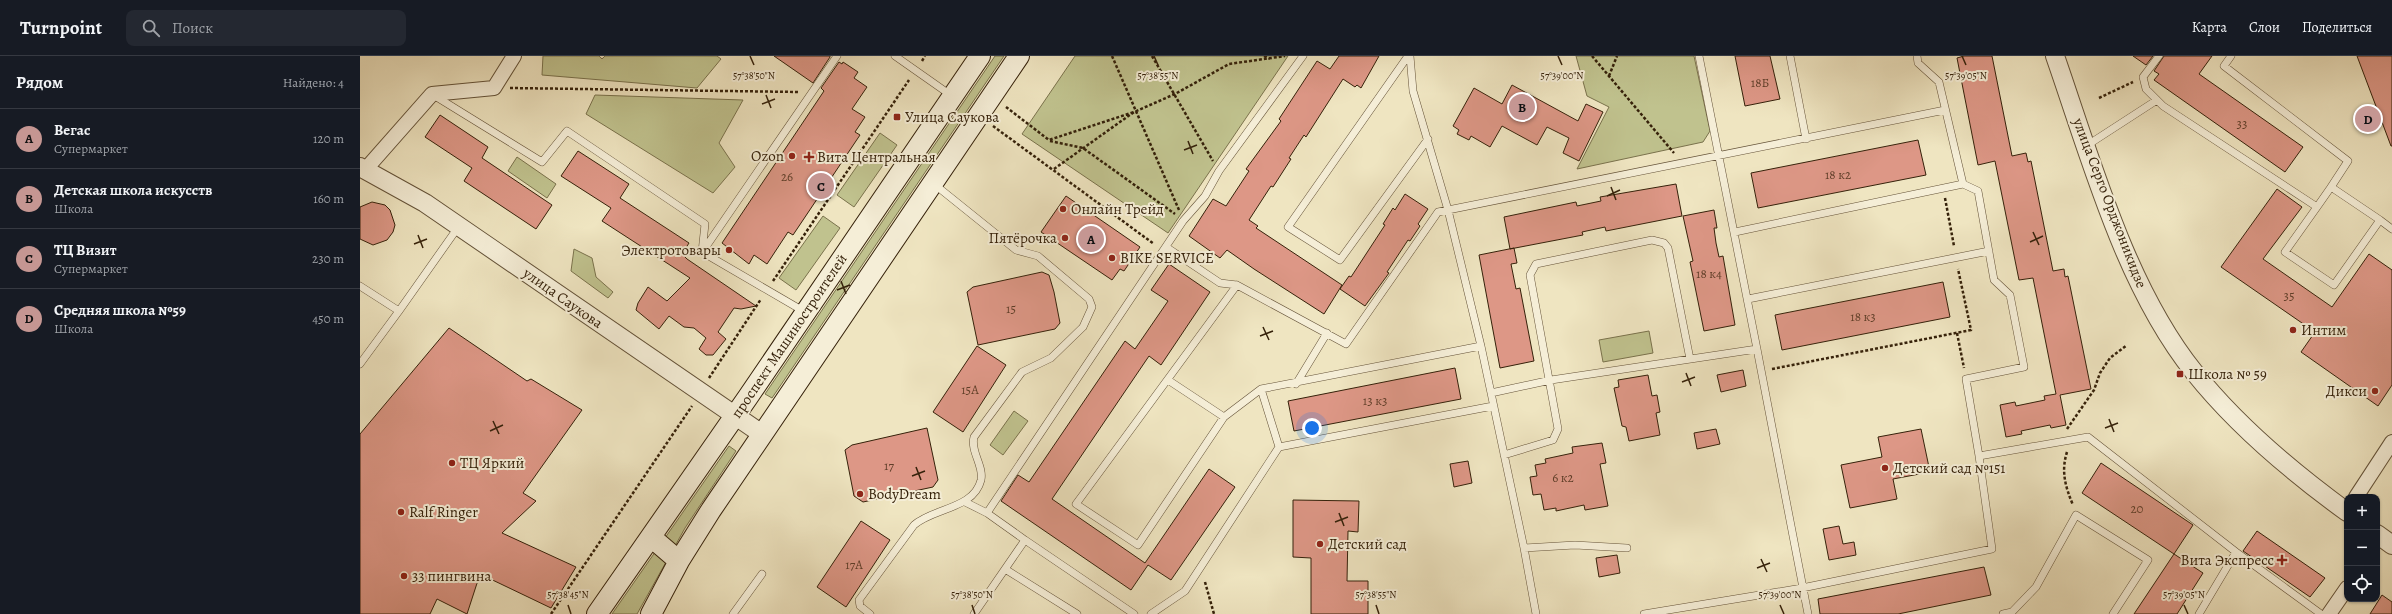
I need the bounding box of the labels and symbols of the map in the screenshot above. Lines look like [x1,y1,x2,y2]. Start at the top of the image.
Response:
text: 57°38'50"N [733,69,775,82]
text: 57°38'55"N [1137,69,1179,82]
text: 57°39'00"N [1541,69,1583,82]
text: 57°39'05"N [1945,69,1987,82]
house number: 18Б [1751,74,1769,91]
pin: B [1509,92,1535,122]
pin: D [2355,104,2381,134]
place label: Улица Саукова [905,107,999,127]
marker: Улица Саукова [892,112,902,122]
street label: улица Серго Орджоникидзе [2068,114,2152,291]
house number: 33 [2237,115,2247,132]
place label: Ozon [751,146,784,166]
place label: Вита Центральная [817,147,936,167]
marker: Ozon [787,151,797,161]
marker: Вита Центральная [804,152,814,162]
house number: 18 к2 [1825,166,1851,183]
house number: 26 [781,168,793,185]
pin: C [808,171,834,201]
place label: Онлайн Трейд [1071,199,1164,219]
marker: Онлайн Трейд [1058,204,1068,214]
pin: A [1078,224,1104,254]
place label: Пятёрочка [989,228,1057,248]
marker: Пятёрочка [1060,233,1070,243]
place label: Электротовары [621,240,721,260]
marker: Электротовары [724,245,734,255]
place label: BIKE SERVICE [1120,248,1214,268]
street label: проспект Машиностроителей [726,250,852,422]
marker: BIKE SERVICE [1107,253,1117,263]
street label: улица Саукова [518,263,607,333]
house number: 18 к4 [1696,265,1722,282]
house number: 35 [2284,287,2295,304]
house number: 15 [1006,300,1016,317]
house number: 18 к3 [1850,308,1876,325]
place label: Интим [2301,320,2346,340]
marker: Интим [2288,325,2298,335]
place label: Школа № 59 [2188,364,2267,384]
marker: Школа № 59 [2175,369,2185,379]
house number: 15А [961,381,979,398]
place label: Дикси [2326,381,2367,401]
marker: Дикси [2370,386,2380,396]
house number: 13 к3 [1363,392,1387,409]
your location [1302,418,1322,438]
place label: ТЦ Яркий [460,453,524,473]
house number: 17 [884,457,894,474]
marker: ТЦ Яркий [447,458,457,468]
place label: Детский сад №151 [1893,458,2006,478]
marker: Детский сад №151 [1880,463,1890,473]
house number: 6 к2 [1552,469,1574,486]
place label: BodyDream [868,484,941,504]
marker: BodyDream [855,489,865,499]
house number: 20 [2130,500,2144,517]
place label: Ralf Ringer [409,502,478,522]
marker: Ralf Ringer [396,507,406,517]
place label: Детский сад [1328,534,1407,554]
marker: Детский сад [1315,539,1325,549]
place label: Вита Экспресс [2181,550,2274,570]
marker: Вита Экспресс [2277,555,2287,565]
house number: 17А [845,556,863,573]
place label: 33 пингвина [412,566,491,586]
marker: 33 пингвина [399,571,409,581]
text: 57°38'45"N [547,588,589,601]
text: 57°38'50"N [951,588,993,601]
text: 57°38'55"N [1355,588,1397,601]
text: 57°39'00"N [1759,588,1801,601]
text: 57°39'05"N [2163,588,2205,601]

